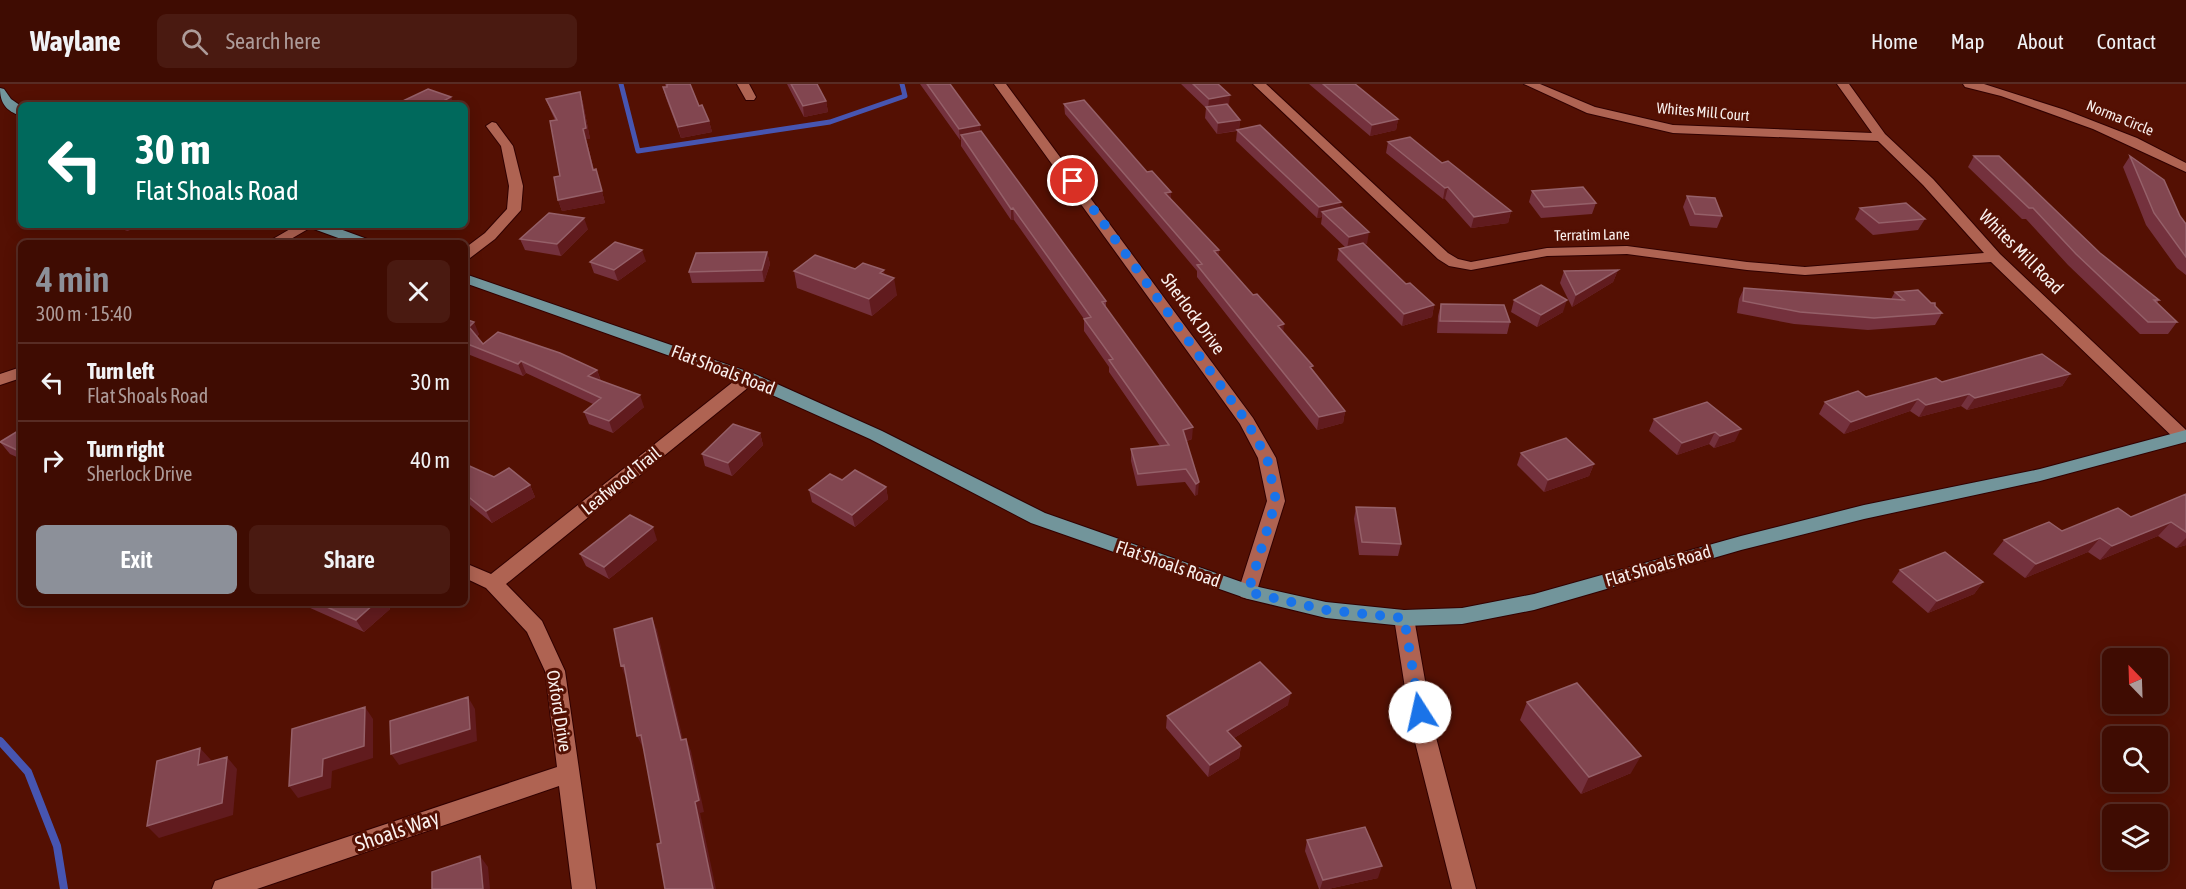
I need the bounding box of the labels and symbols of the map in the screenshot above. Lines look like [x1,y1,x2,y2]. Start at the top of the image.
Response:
street label: Norma Circle [2084,96,2156,139]
street label: Whites Mill Court [1656,99,1750,124]
pin [1047,155,1098,206]
street label: Whites Mill Road [1975,205,2068,298]
street label: Terratim Lane [1554,225,1630,244]
street label: Sherlock Drive [1157,269,1230,358]
street label: Flat Shoals Road [668,340,778,399]
street label: Leafwood Trail [577,442,665,519]
street label: Flat Shoals Road [1113,536,1223,591]
street label: Flat Shoals Road [1603,540,1713,591]
north arrow [2102,648,2168,714]
street label: Oxford Drive [543,669,576,753]
position arrow [1388,680,1452,744]
street label: Shoals Way [351,804,442,856]

